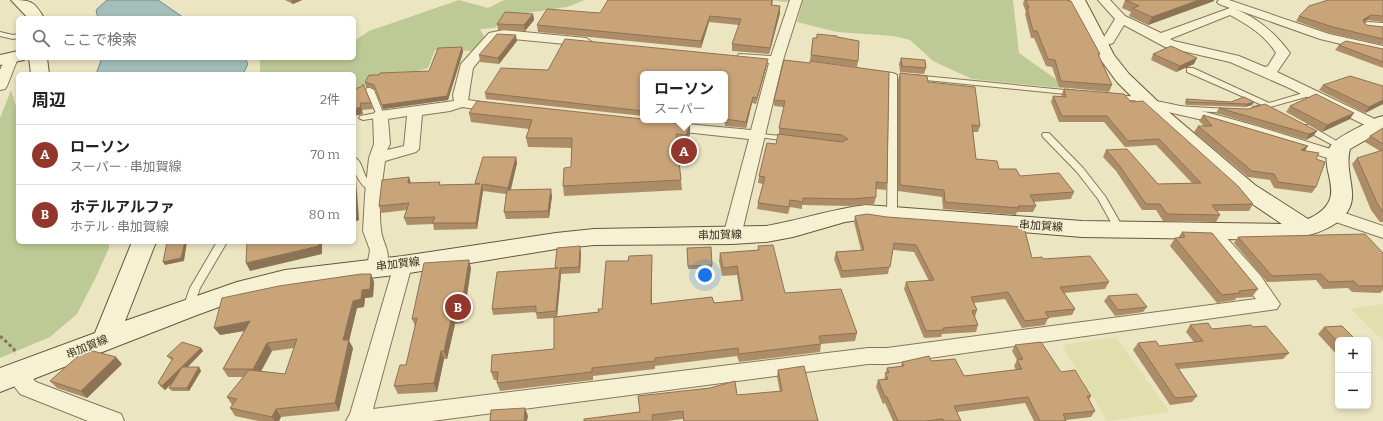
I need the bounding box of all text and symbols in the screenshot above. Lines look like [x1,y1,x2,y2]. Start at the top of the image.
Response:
search box [16,16,356,60]
icon: search [30,27,52,49]
text: ここで検索 [62,31,137,49]
popup [640,71,728,123]
text: ローソン [654,80,714,98]
text: 周辺 [32,90,66,111]
text: 2件 [320,92,340,107]
text: スーパー [654,101,706,116]
pin: A [671,136,697,166]
text: ローソン [70,138,130,156]
text: A [40,147,50,162]
text: 70 m [310,147,340,162]
text: スーパー · 串加賀線 [70,159,182,174]
text: ホテルアルファ [70,198,175,216]
text: B [41,207,49,222]
text: 80 m [309,207,340,222]
street label: 串加賀線 [1019,218,1063,234]
text: ホテル · 串加賀線 [70,219,169,234]
street label: 串加賀線 [698,228,742,242]
street label: 串加賀線 [375,255,421,273]
your location [695,265,715,285]
pin: B [445,292,471,322]
street label: 串加賀線 [64,333,110,361]
map controls [1335,337,1371,409]
button: + [1335,337,1371,373]
button: − [1335,373,1371,409]

